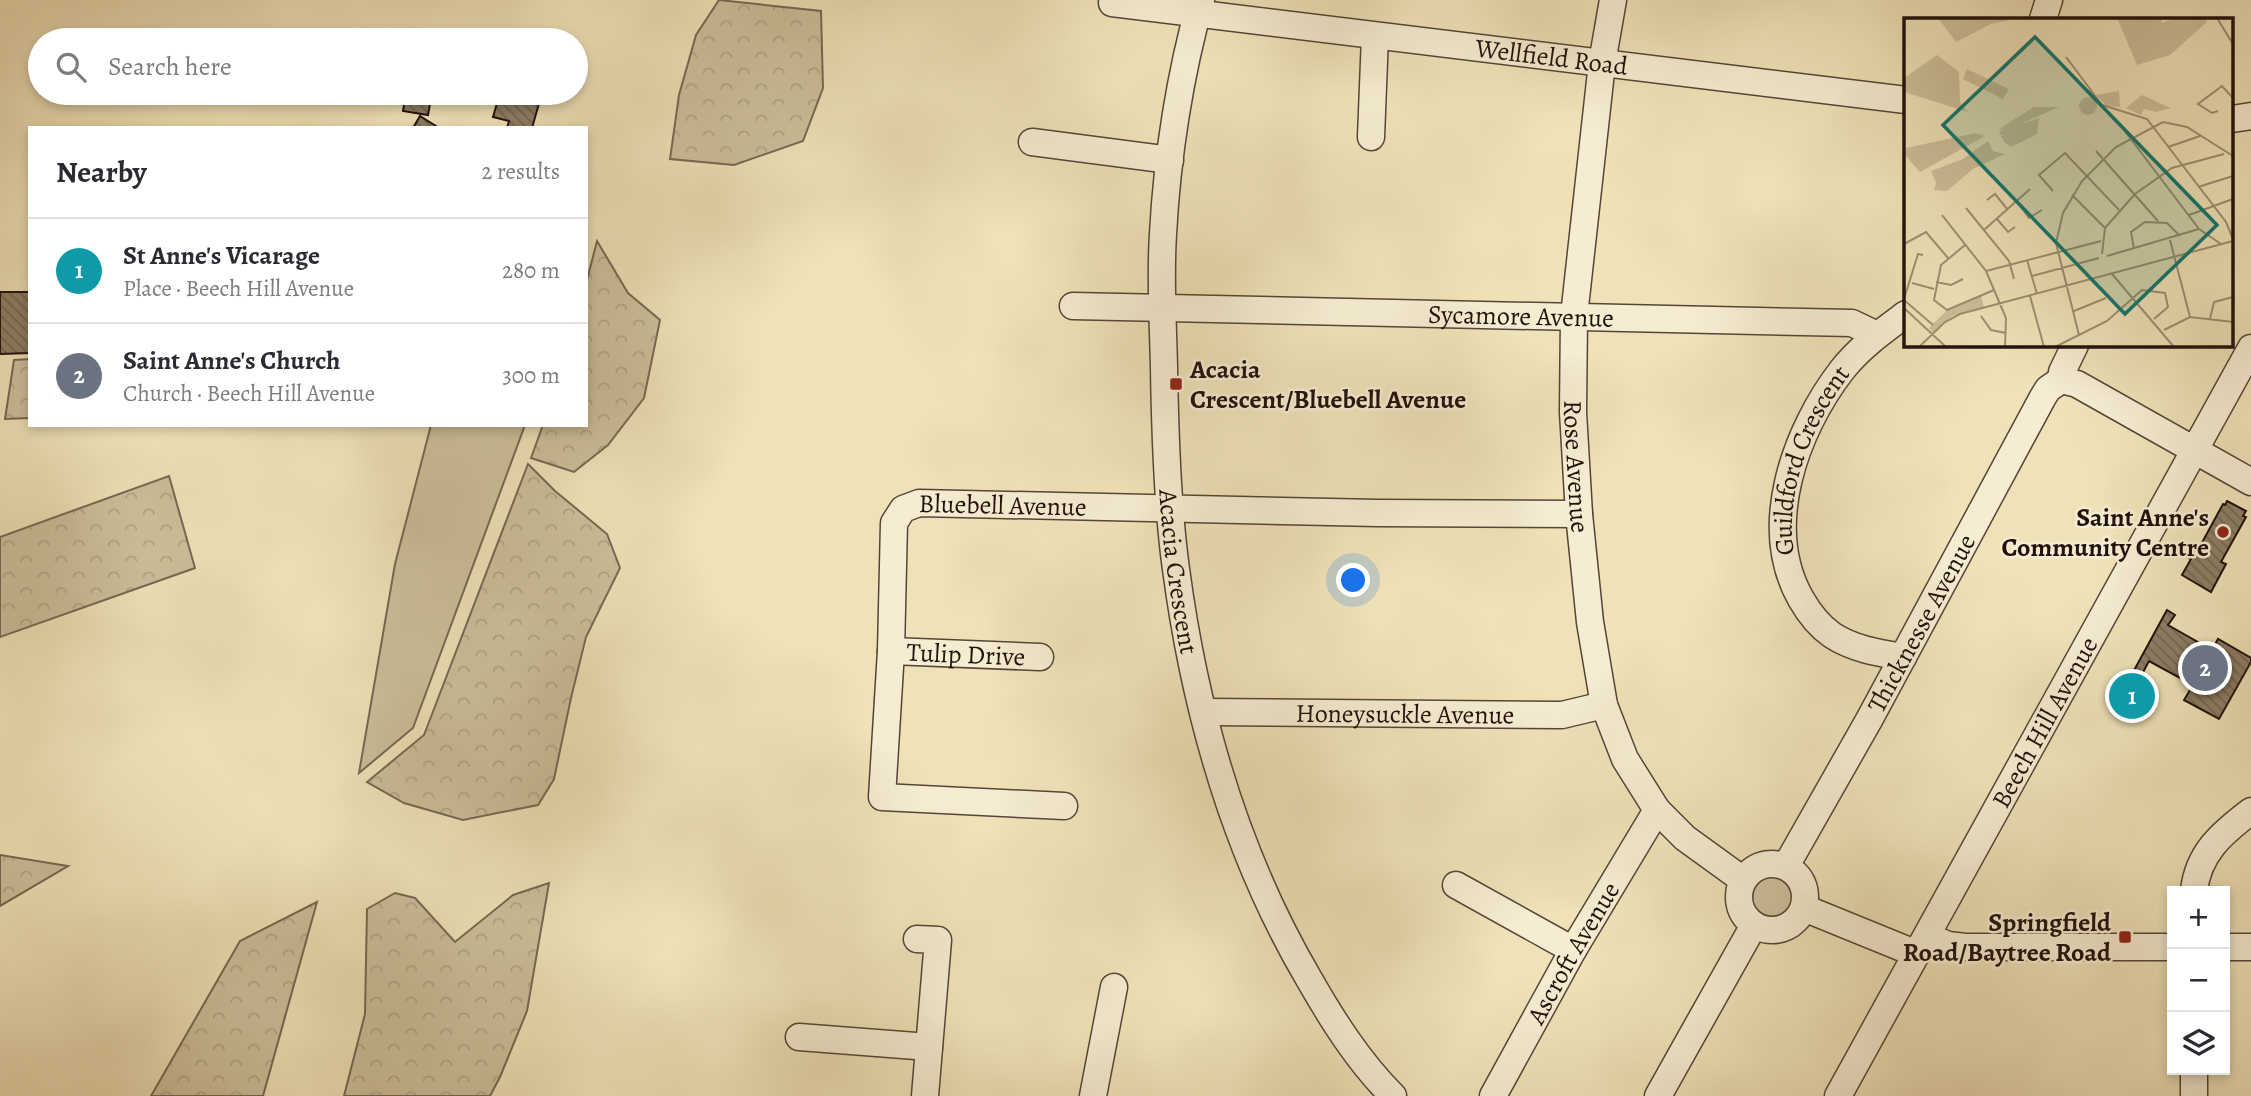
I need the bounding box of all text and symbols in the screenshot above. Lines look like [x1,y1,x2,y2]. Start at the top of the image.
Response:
inset map [1904,18,2234,346]
search box [28,28,588,105]
street label: Wellfield Road [1473,30,1630,84]
icon: search [52,48,90,86]
text: Search here [108,49,232,84]
text: Nearby [56,152,147,192]
text: 2 results [482,156,560,187]
text: St Anne's Vicarage [123,238,320,273]
text: 1 [75,255,83,286]
text: 280 m [502,255,560,286]
text: Place · Beech Hill Avenue [123,273,354,304]
street label: Sycamore Avenue [1428,297,1614,336]
text: Saint Anne's Church [123,343,340,378]
place label: Acacia Crescent/Bluebell Avenue [1189,352,1466,417]
street label: Guildford Crescent [1766,358,1858,557]
text: 2 [73,360,85,391]
text: 300 m [502,360,560,391]
marker: Acacia Crescent/Bluebell Avenue [1168,376,1184,392]
text: Church · Beech Hill Avenue [123,378,375,409]
street label: Rose Avenue [1555,400,1598,534]
street label: Bluebell Avenue [918,486,1087,525]
street label: Acacia Crescent [1150,487,1207,658]
place label: Saint Anne's Community Centre [2001,500,2209,565]
marker: Saint Anne's Community Centre [2215,524,2231,540]
street label: Thicknesse Avenue [1859,528,1984,719]
your location [1336,563,1370,597]
street label: Beech Hill Avenue [1983,631,2106,814]
street label: Tulip Drive [906,635,1026,674]
pin: 2 [2182,642,2228,694]
pin: 1 [2109,670,2155,722]
street label: Honeysuckle Avenue [1295,696,1514,733]
street label: Ascroft Avenue [1518,875,1628,1031]
map controls [2167,886,2230,1075]
button: + [2167,886,2230,949]
place label: Springfield Road/Baytree Road [1903,905,2112,970]
marker: Springfield Road/Baytree Road [2117,929,2133,945]
button: − [2167,949,2230,1012]
button: layers [2167,1012,2230,1075]

